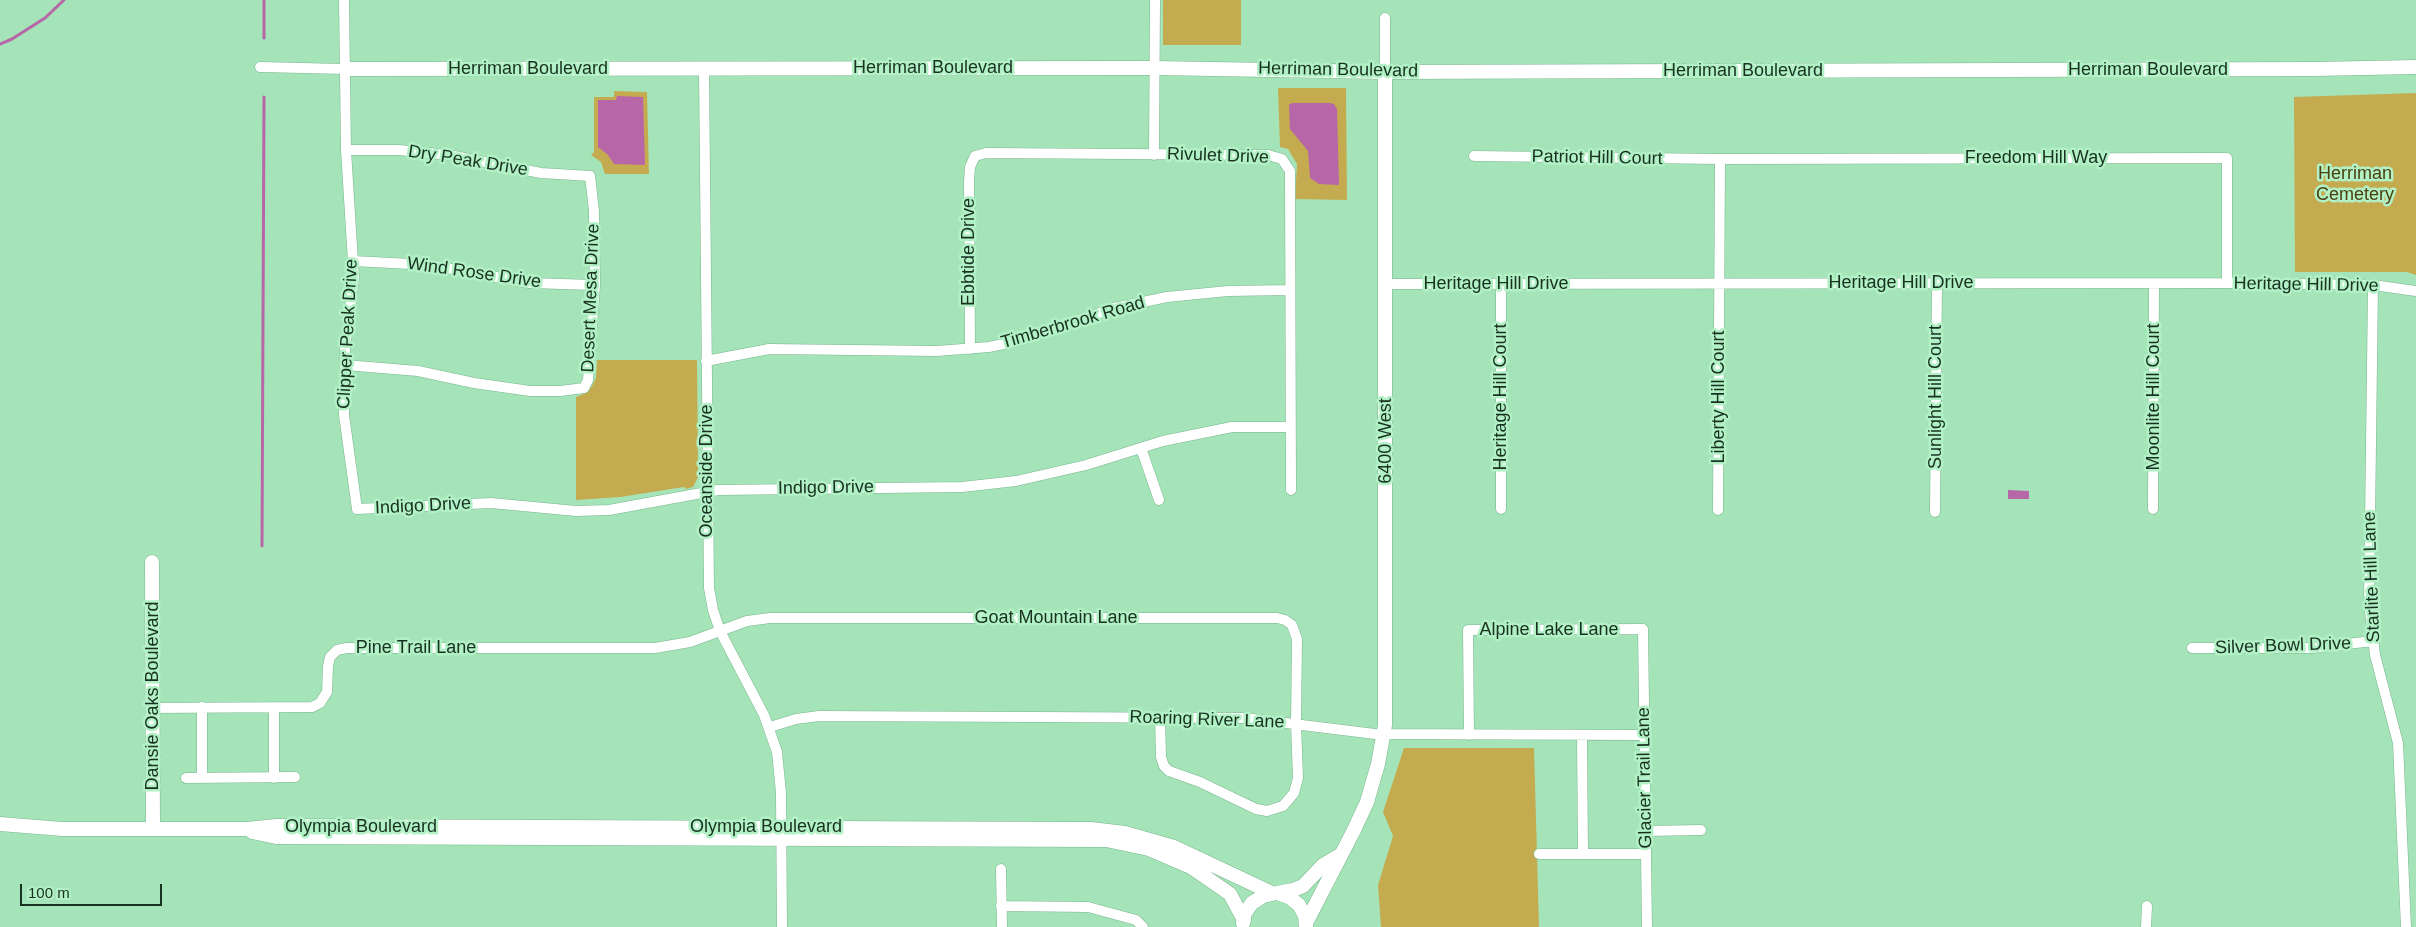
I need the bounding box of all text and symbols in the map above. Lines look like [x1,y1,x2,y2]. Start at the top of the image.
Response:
street label: Herriman Boulevard [853,57,1013,79]
street label: Herriman Boulevard [448,58,608,80]
street label: Herriman Boulevard [1258,58,1418,82]
street label: Herriman Boulevard [2068,59,2228,81]
street label: Herriman Boulevard [1663,60,1823,82]
street label: Dry Peak Drive [407,141,529,181]
street label: Rivulet Drive [1167,143,1269,169]
street label: Patriot Hill Court [1531,146,1663,170]
street label: Freedom Hill Way [1965,147,2107,169]
park label: Herriman Cemetery [2316,163,2394,205]
street label: Ebbtide Drive [958,198,980,306]
street label: Desert Mesa Drive [578,223,604,373]
street label: Wind Rose Drive [406,253,542,293]
street label: Clipper Peak Drive [333,259,363,409]
street label: Heritage Hill Drive [1828,272,1974,294]
street label: Heritage Hill Drive [1423,273,1569,295]
street label: Heritage Hill Drive [2233,273,2379,297]
street label: Timberbrook Road [999,292,1147,354]
street label: Heritage Hill Court [1490,323,1512,471]
street label: Moonlite Hill Court [2143,323,2165,471]
street label: Sunlight Hill Court [1925,325,1947,469]
street label: Liberty Hill Court [1708,330,1730,464]
street label: 6400 West [1375,398,1397,484]
street label: Oceanside Drive [696,404,718,538]
street label: Indigo Drive [778,476,874,500]
street label: Indigo Drive [374,493,472,519]
street label: Starlite Hill Lane [2359,511,2385,643]
street label: Dansie Oaks Boulevard [142,601,164,791]
street label: Goat Mountain Lane [974,607,1138,629]
street label: Alpine Lake Lane [1479,619,1619,641]
street label: Silver Bowl Drive [2215,633,2351,659]
street label: Pine Trail Lane [356,637,476,659]
street label: Roaring River Lane [1129,707,1285,733]
street label: Glacier Trail Lane [1633,707,1657,849]
street label: Olympia Boulevard [285,816,437,838]
street label: Olympia Boulevard [690,816,842,838]
scale bar [22,874,165,906]
text: 100 m [28,884,70,901]

